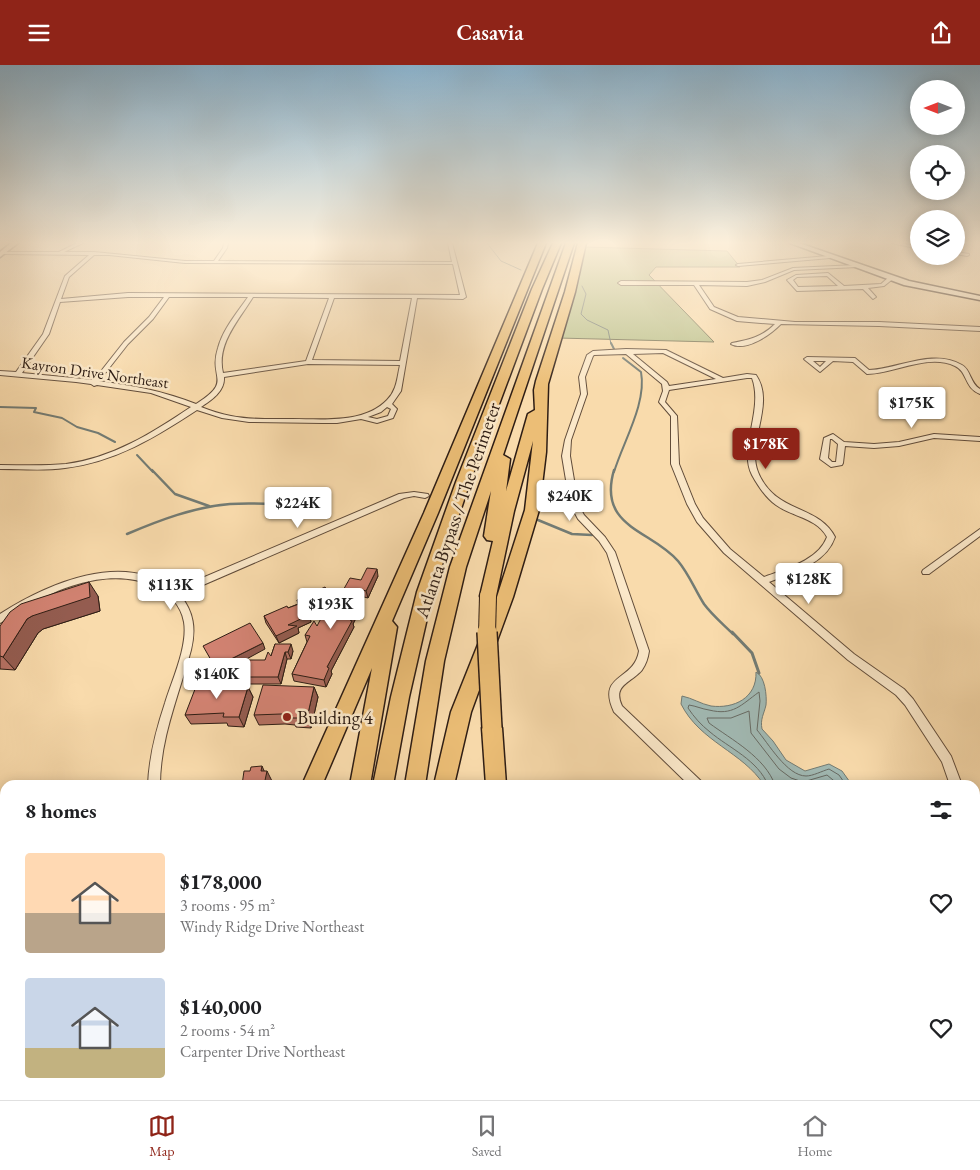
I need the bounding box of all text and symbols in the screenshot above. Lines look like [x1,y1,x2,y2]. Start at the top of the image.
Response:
text: Casavia [456,18,524,47]
icon: menu [25,19,53,47]
icon: share [927,19,955,47]
north arrow [910,80,965,135]
map controls [910,80,965,265]
button: locate [910,145,965,200]
button: layers [910,210,965,265]
street label: Kayron Drive Northeast [20,352,170,393]
pin: $175K [877,387,947,429]
text: $175K [890,392,934,413]
street label: Atlanta Bypass / The Perimeter [409,399,506,622]
pin: $178K [731,427,801,470]
text: $178K [744,433,788,454]
pin: $240K [535,479,605,522]
text: $240K [548,485,592,506]
pin: $224K [263,487,333,529]
text: $224K [276,492,320,513]
pin: $128K [774,563,844,605]
text: $128K [787,568,831,589]
pin: $113K [136,569,206,611]
text: $113K [149,574,193,595]
pin: $193K [296,587,366,630]
text: $193K [309,593,353,614]
pin: $140K [182,657,252,700]
text: $140K [195,663,239,684]
place label: Building 4 [297,705,374,730]
marker: Building 4 [281,711,293,723]
icon: filters [927,796,955,824]
text: 8 homes [25,797,97,824]
text: $178,000 [180,868,262,895]
icon: home [65,873,125,933]
icon: heart [927,889,955,917]
text: 3 rooms · 95 m² [180,895,275,916]
text: Windy Ridge Drive Northeast [180,916,364,937]
text: $140,000 [180,993,262,1020]
icon: home [65,998,125,1058]
icon: heart [927,1014,955,1042]
text: 2 rooms · 54 m² [180,1020,275,1041]
text: Carpenter Drive Northeast [180,1041,345,1062]
tab: Map [148,1112,176,1160]
tab: Saved [472,1112,502,1160]
tab: Home [797,1112,832,1160]

